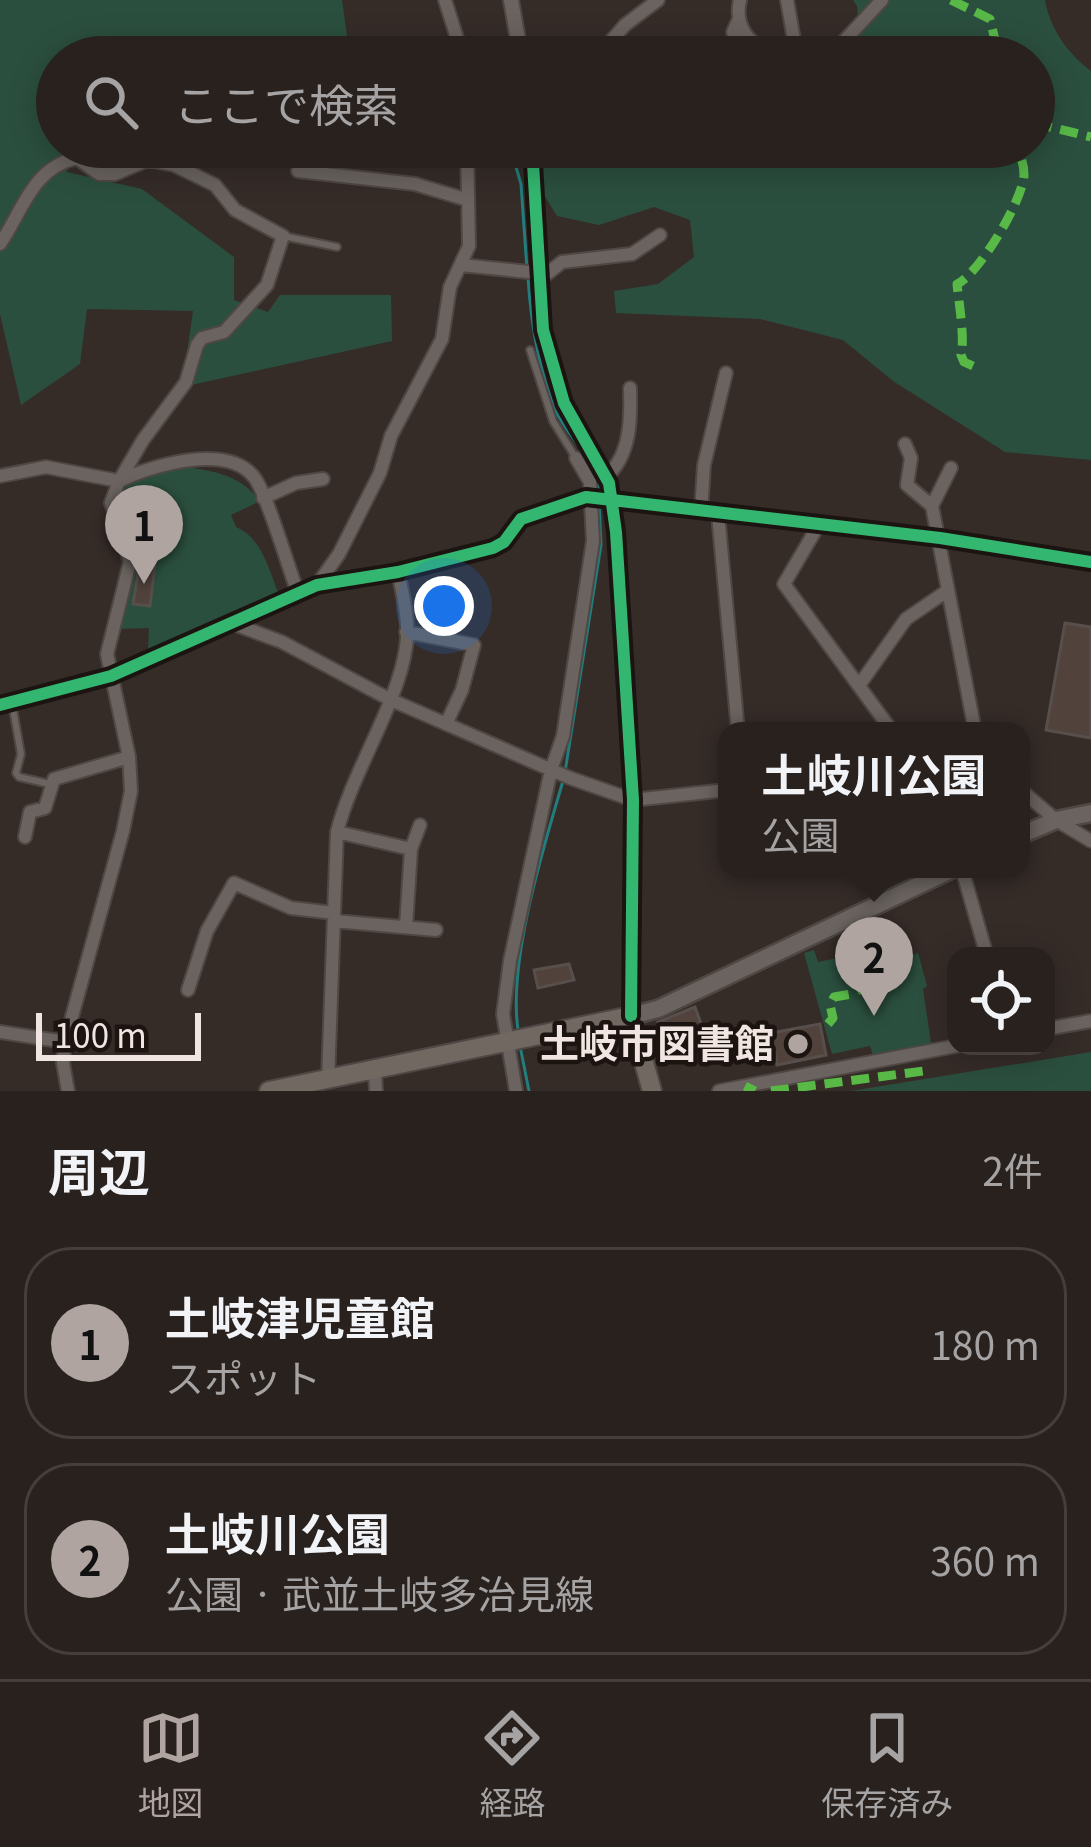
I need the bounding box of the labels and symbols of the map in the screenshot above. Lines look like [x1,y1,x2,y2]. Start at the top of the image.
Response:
pin: 1 [105,485,183,584]
your location [414,576,474,636]
pin: 2 [835,917,913,1016]
scale bar [36,1007,201,1060]
place label: 土岐市図書館 [540,1013,774,1069]
marker: 土岐市図書館 [785,1031,811,1057]

